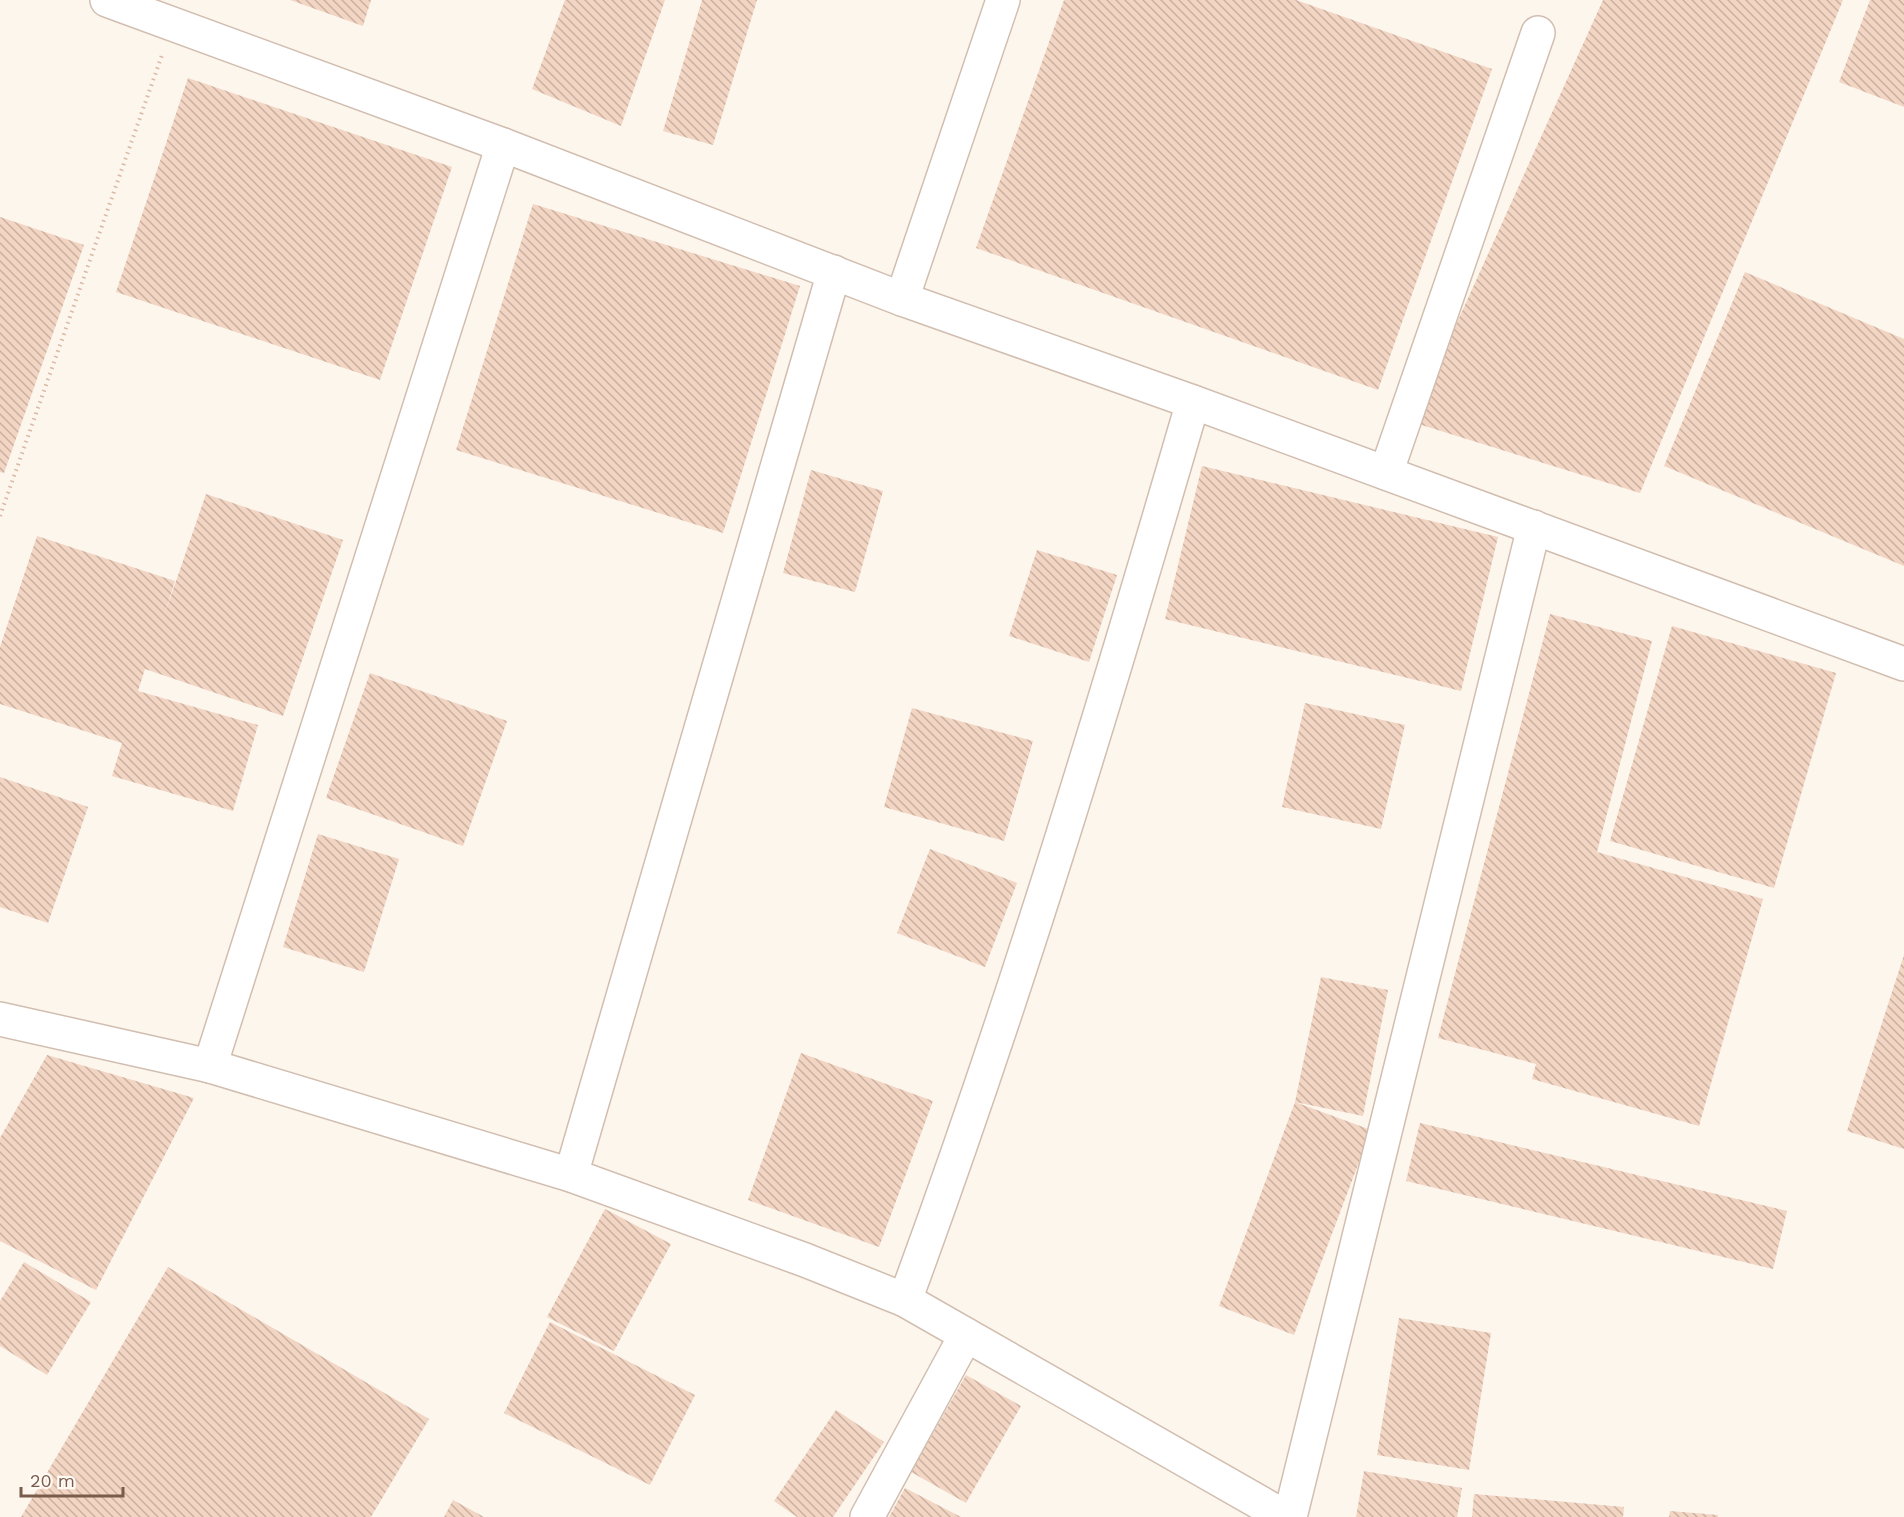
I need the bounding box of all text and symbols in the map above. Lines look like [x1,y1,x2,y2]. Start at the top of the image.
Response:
scale bar [21,1460,123,1498]
text: 20 m [30,1470,75,1491]

